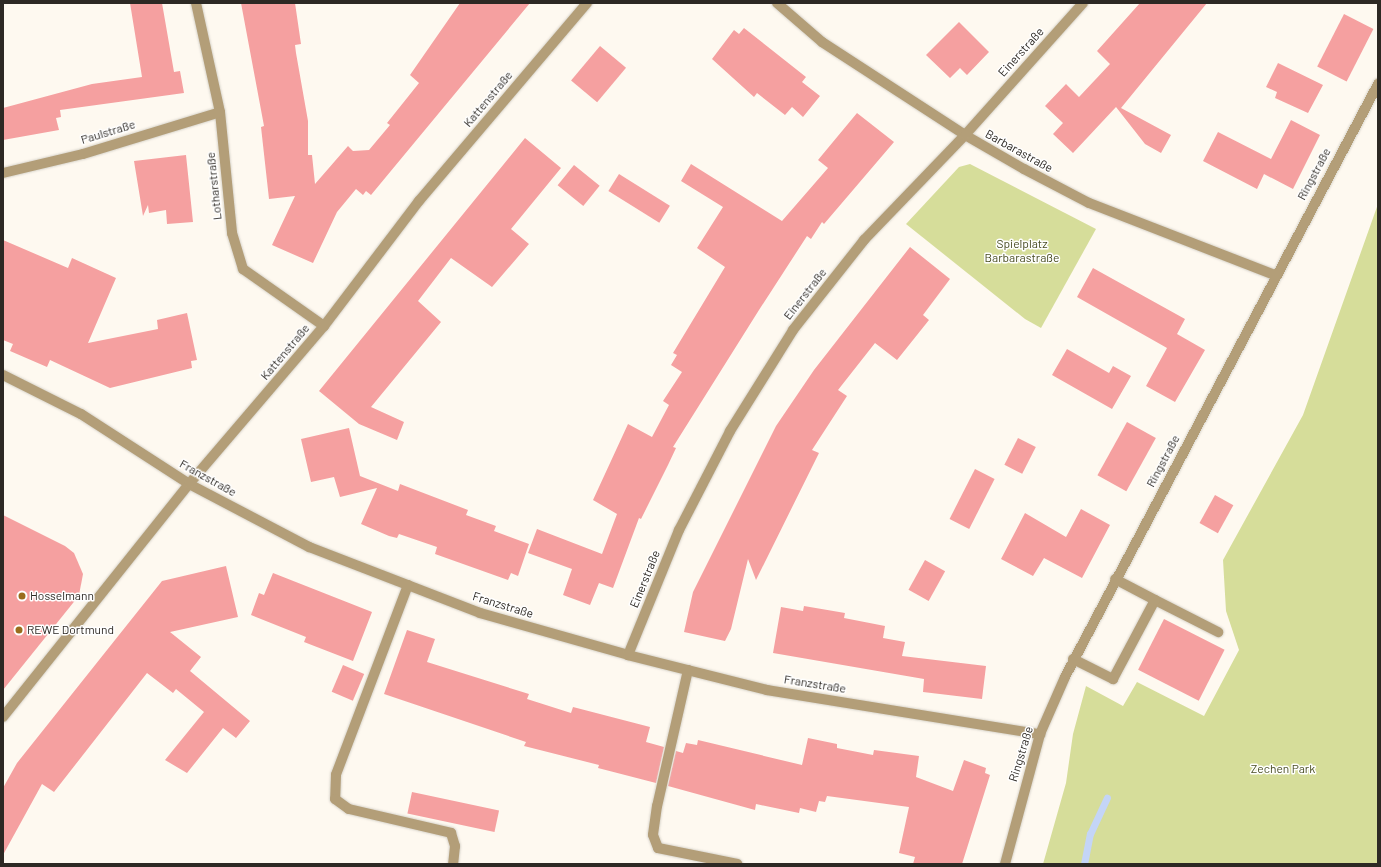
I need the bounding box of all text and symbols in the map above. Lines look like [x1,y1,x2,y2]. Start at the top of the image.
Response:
street label: Einerstraße [995,24,1047,80]
street label: Kattenstraße [460,68,516,130]
street label: Paulstraße [79,117,137,147]
street label: Barbarastraße [983,127,1055,175]
street label: Ringstraße [1294,146,1334,202]
street label: Lotharstraße [203,151,225,221]
park label: Spielplatz Barbarastraße [985,237,1059,265]
street label: Einerstraße [781,265,829,323]
street label: Kattenstraße [257,321,313,383]
street label: Ringstraße [1143,433,1183,489]
street label: Franzstraße [177,457,239,499]
street label: Einerstraße [627,548,663,610]
place label: Hosselmann [30,589,94,603]
street label: Franzstraße [471,589,535,621]
marker: Hosselmann [17,591,27,601]
place label: REWE Dortmund [27,623,114,637]
marker: REWE Dortmund [14,625,24,635]
street label: Franzstraße [783,672,847,696]
street label: Ringstraße [1006,725,1036,783]
park label: Zechen Park [1251,762,1315,776]

